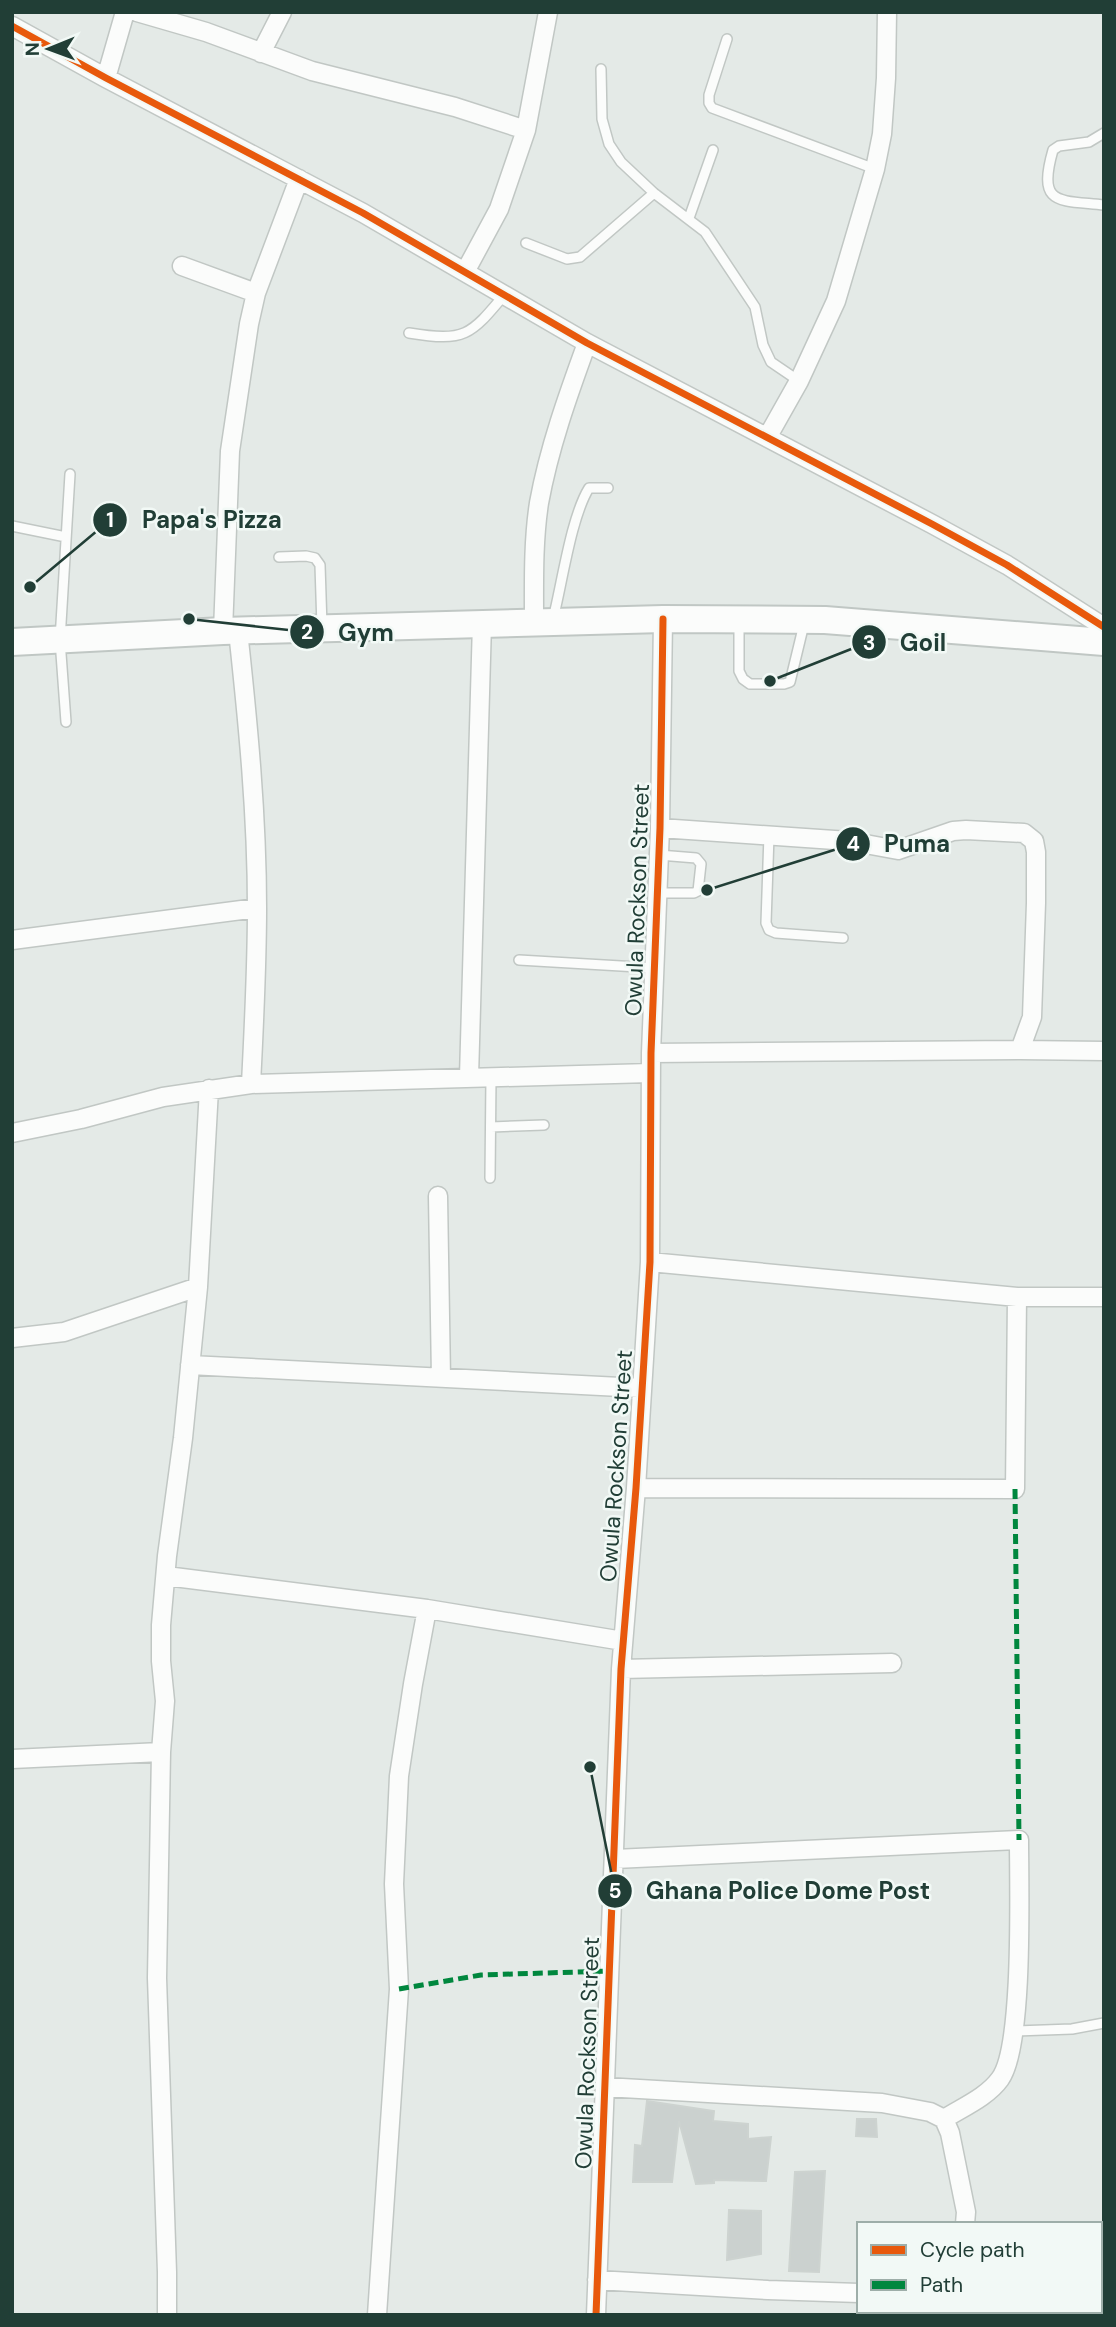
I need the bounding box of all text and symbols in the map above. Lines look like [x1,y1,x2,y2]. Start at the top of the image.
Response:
north arrow [14,14,84,84]
text: N [20,42,45,56]
callout: Papa's Pizza [93,497,296,542]
text: Papa's Pizza [142,504,282,535]
text: 1 [106,506,114,534]
callout: Gym [289,610,408,655]
text: Gym [338,617,394,648]
text: 2 [301,618,313,646]
callout: Goil [851,620,961,665]
text: Goil [900,627,946,658]
text: 3 [863,629,875,657]
street label: Owula Rockson Street [618,783,656,1017]
callout: Puma [835,821,964,866]
text: Puma [884,828,950,859]
text: 4 [846,830,860,858]
street label: Owula Rockson Street [593,1349,639,1583]
callout: Ghana Police Dome Post [597,1868,945,1913]
text: Ghana Police Dome Post [646,1875,930,1906]
text: 5 [608,1877,622,1905]
street label: Owula Rockson Street [568,1936,606,2170]
legend [857,2222,1102,2313]
text: Cycle path [920,2236,1025,2264]
text: Path [920,2271,963,2299]

